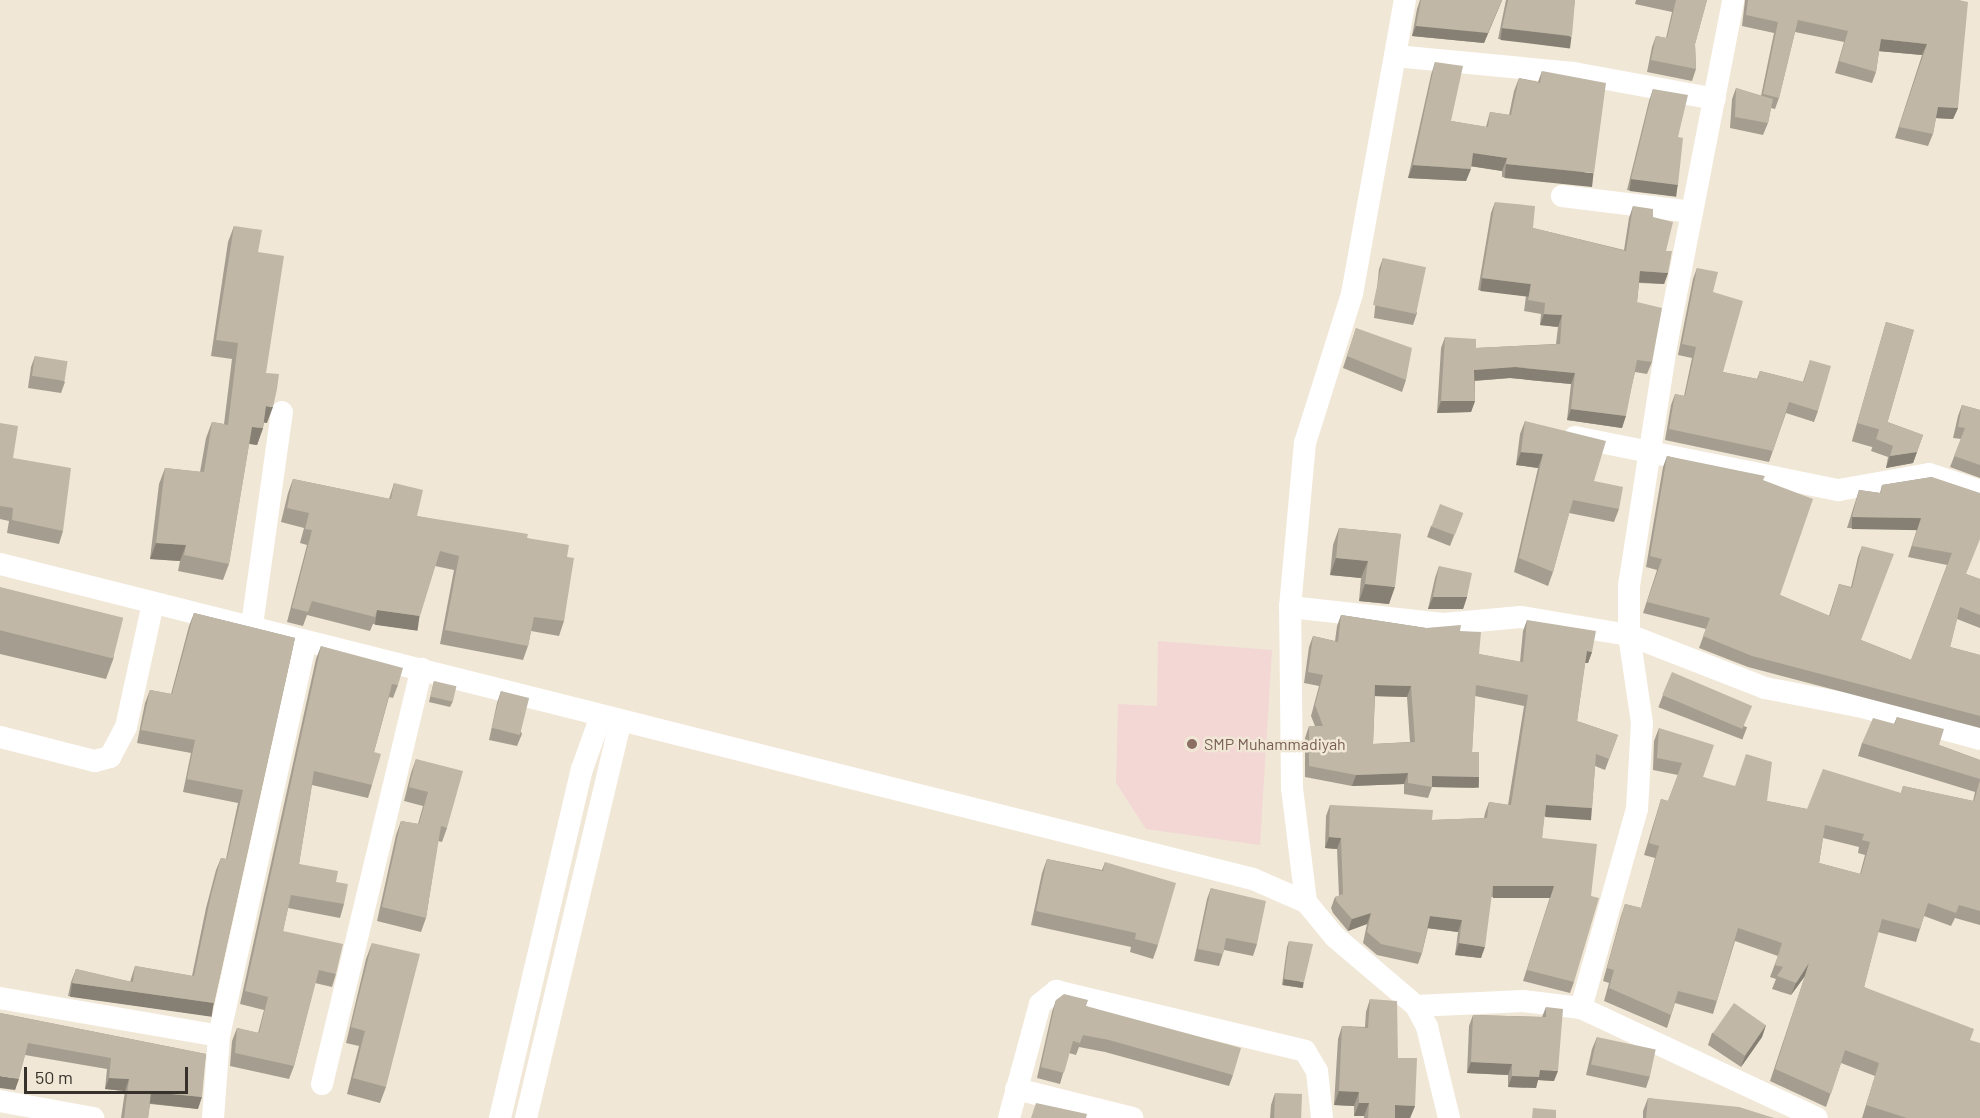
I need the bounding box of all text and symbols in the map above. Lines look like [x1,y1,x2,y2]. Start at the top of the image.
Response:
place label: SMP Muhammadiyah [1204,734,1346,754]
marker: SMP Muhammadiyah [1185,737,1199,751]
scale bar [27,1055,190,1093]
text: 50 m [35,1066,73,1088]

